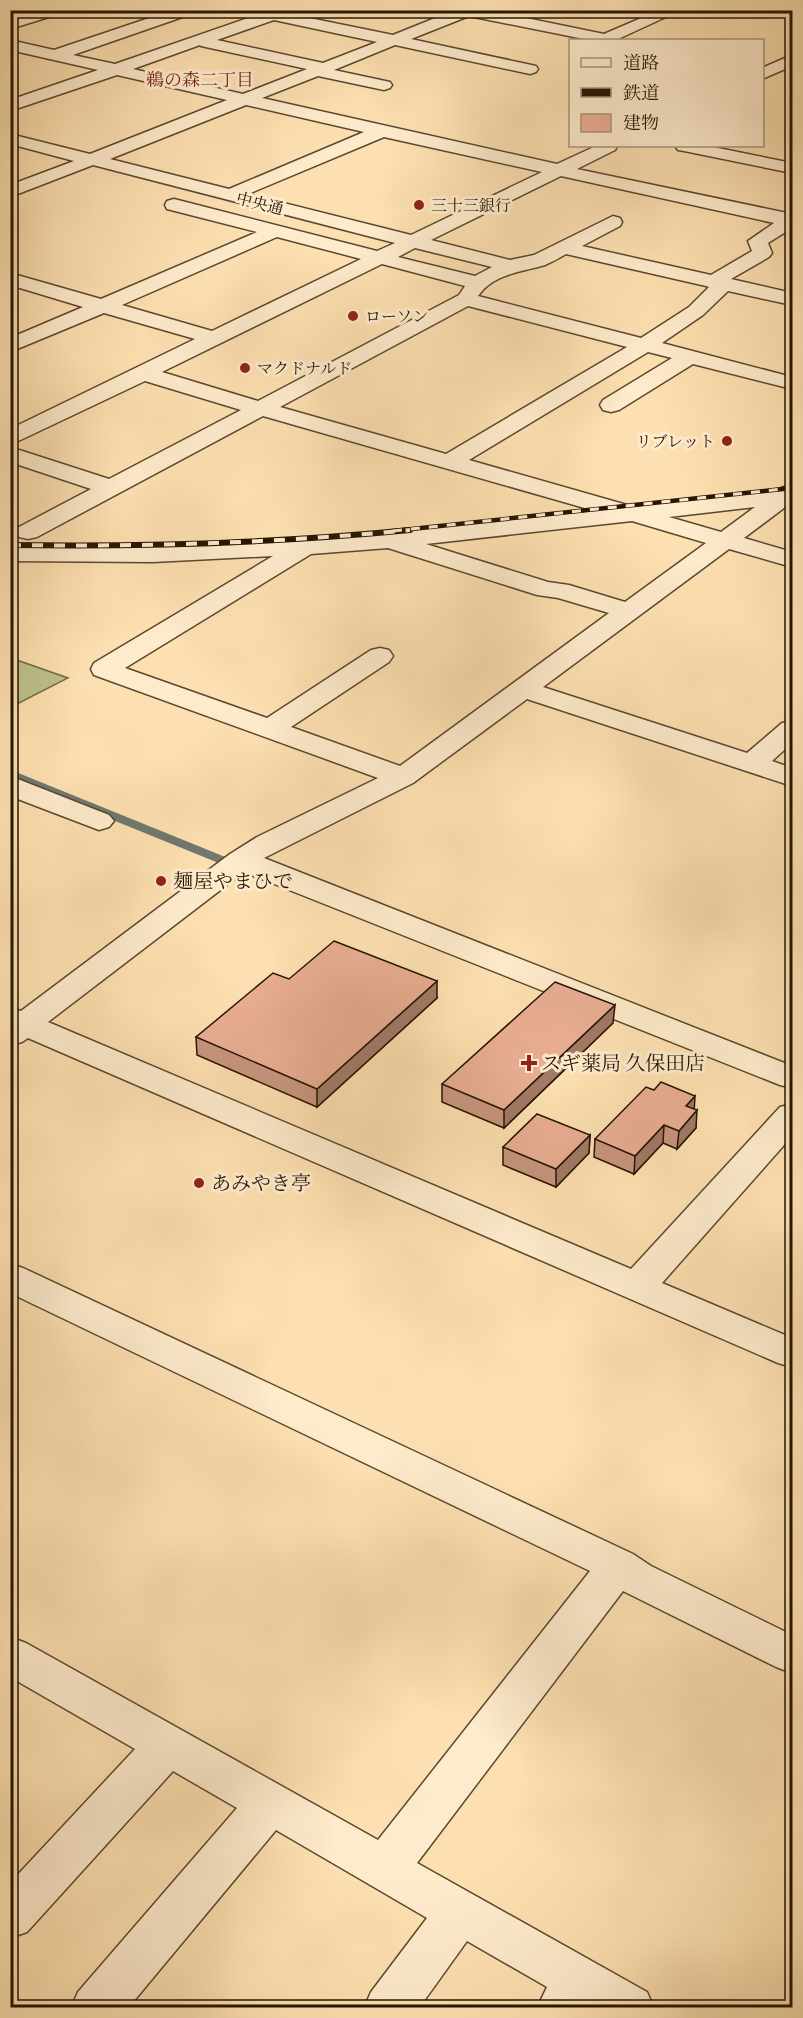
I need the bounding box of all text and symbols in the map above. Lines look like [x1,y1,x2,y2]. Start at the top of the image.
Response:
legend [569,39,764,147]
text: 道路 [623,53,659,74]
district label: 鵜の森二丁目 [146,70,254,91]
text: 鉄道 [623,83,659,104]
text: 建物 [623,113,659,134]
street label: 中央通 [234,188,285,219]
place label: 三十三銀行 [431,196,511,215]
marker: 三十三銀行 [412,198,426,212]
place label: ローソン [365,307,428,326]
marker: ローソン [346,309,360,323]
place label: マクドナルド [257,359,352,378]
marker: マクドナルド [238,361,252,375]
place label: リブレット [636,432,715,451]
marker: リブレット [720,434,734,448]
place label: 麺屋やまひで [173,870,293,893]
marker: 麺屋やまひで [154,874,168,888]
place label: スギ薬局 久保田店 [541,1052,705,1075]
marker: スギ薬局 久保田店 [522,1056,536,1070]
place label: あみやき亭 [211,1172,311,1195]
marker: あみやき亭 [192,1176,206,1190]

